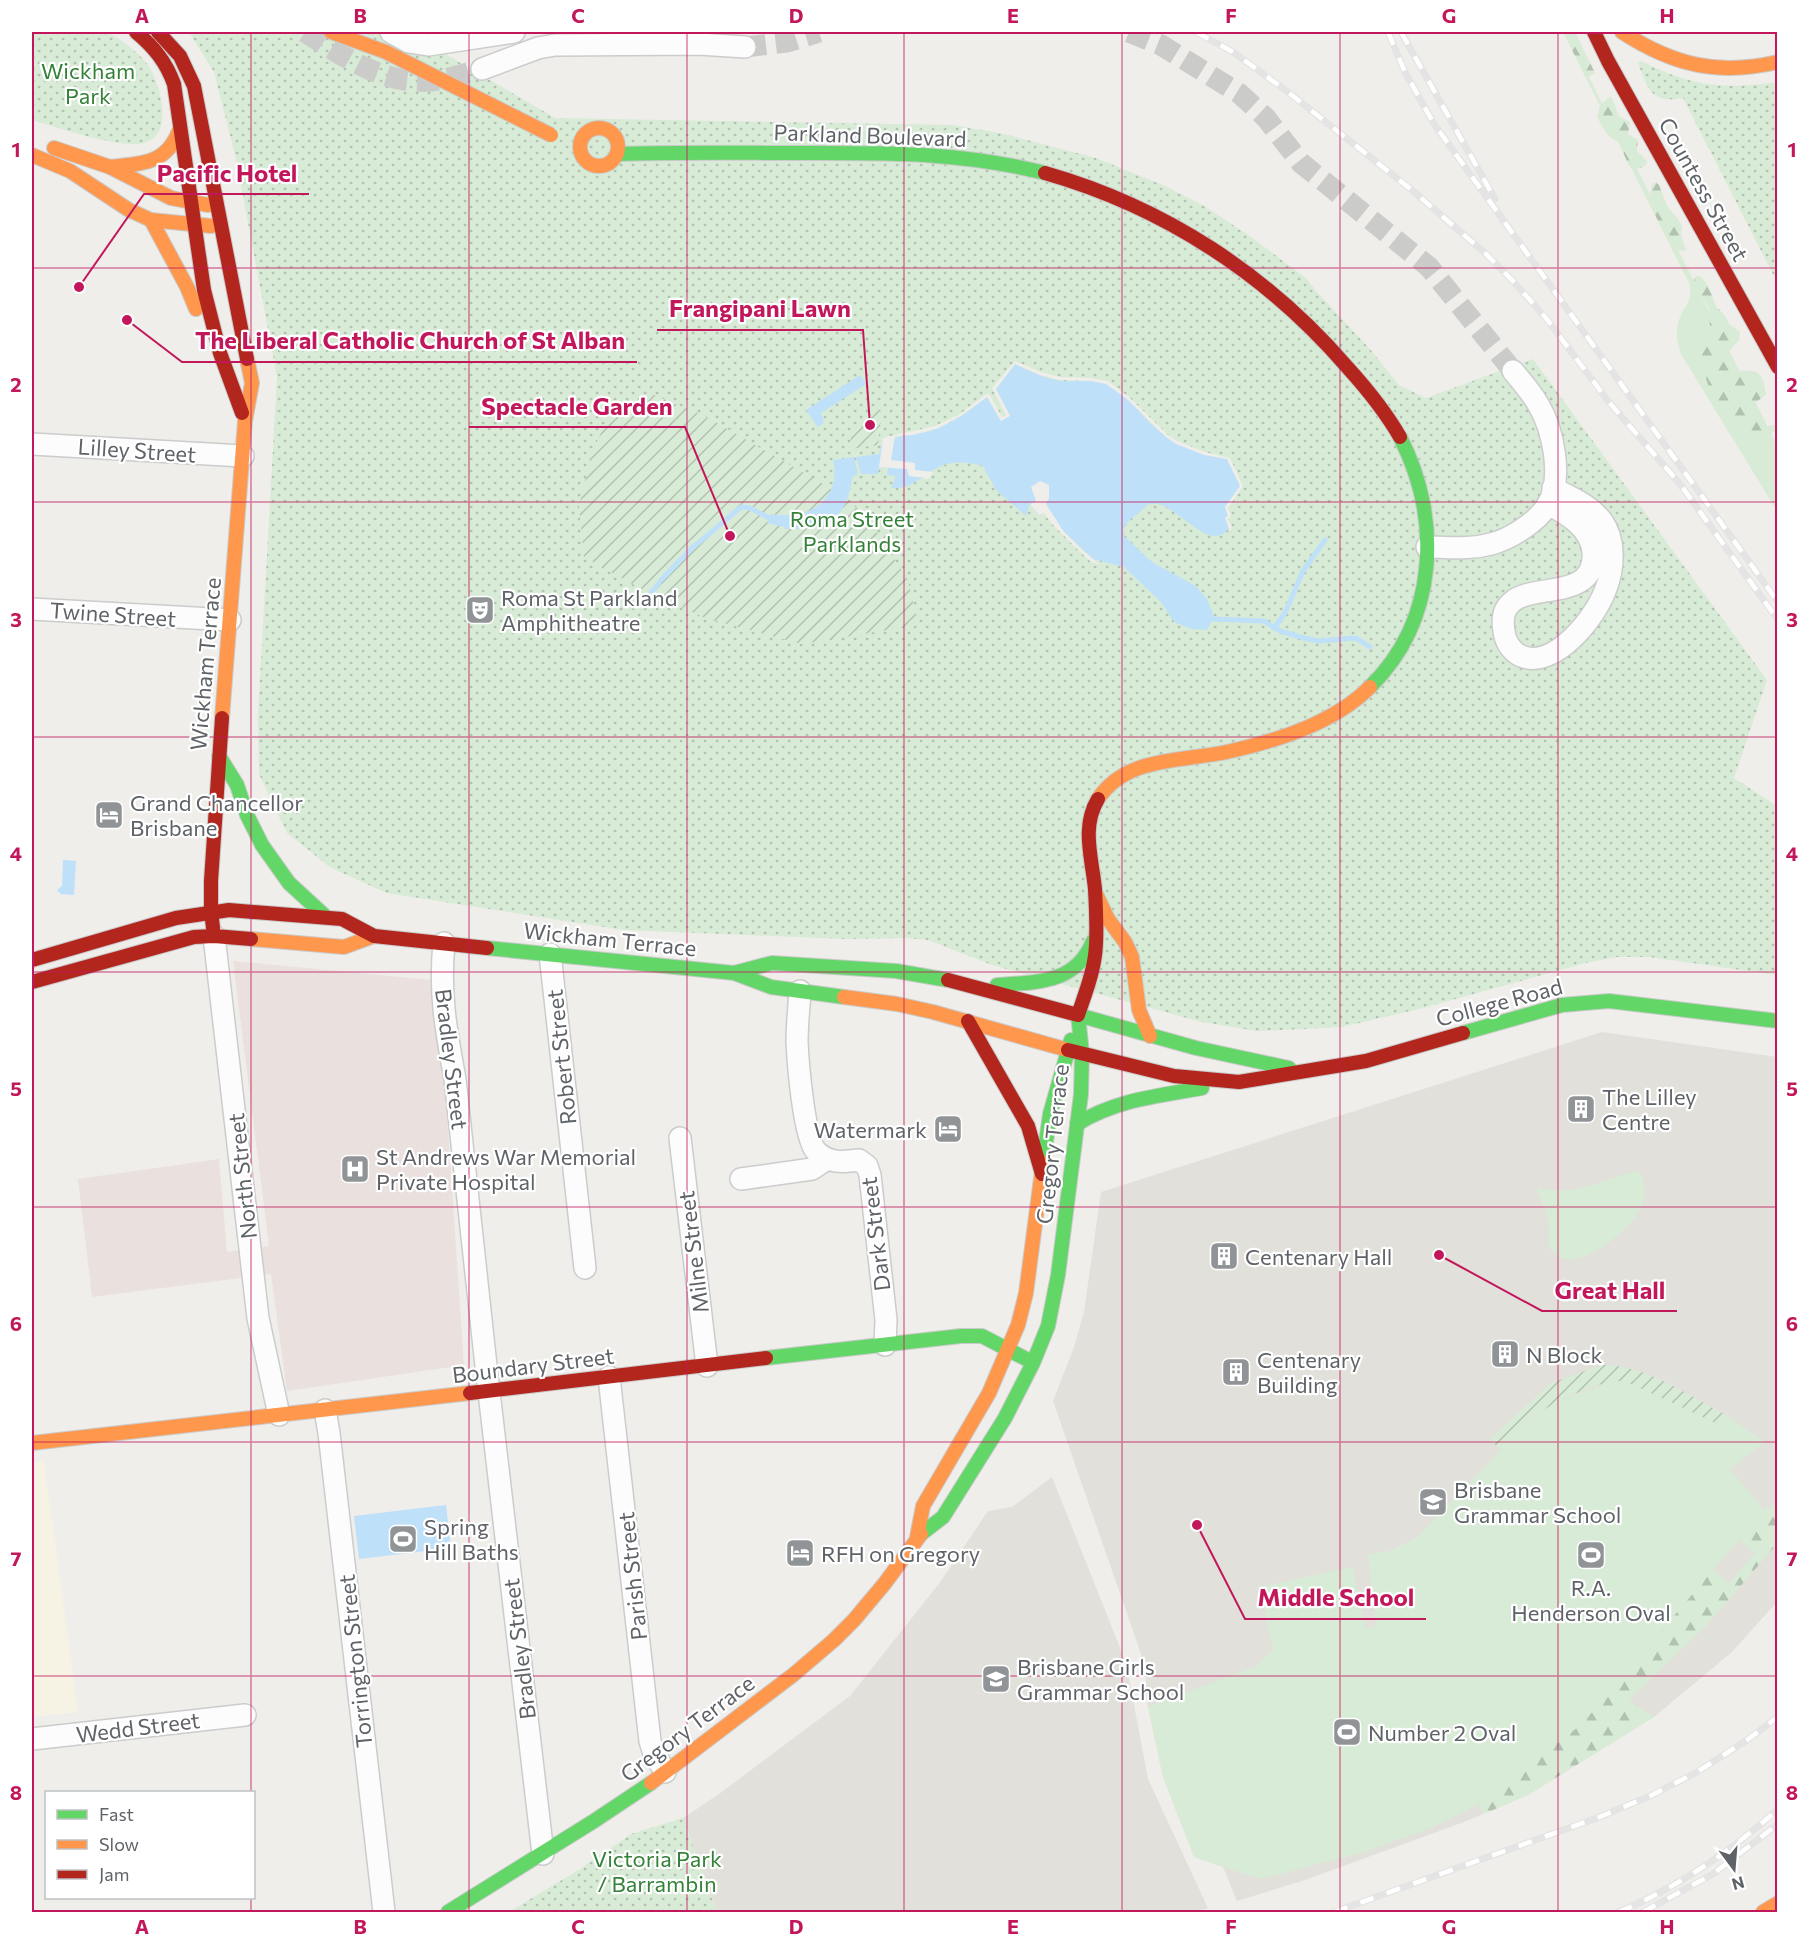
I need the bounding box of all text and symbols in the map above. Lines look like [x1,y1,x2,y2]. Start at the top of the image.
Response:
text: A [135,3,149,27]
text: B [353,3,367,27]
text: C [571,3,585,27]
text: D [789,3,803,27]
text: E [1007,3,1019,27]
text: F [1225,3,1237,27]
text: G [1442,3,1456,27]
text: H [1660,3,1675,27]
park label: Wickham Park [41,57,135,109]
street label: Countess Street [1653,112,1755,266]
street label: Parkland Boulevard [773,118,967,152]
text: 1 [11,137,21,161]
text: 1 [1787,137,1797,161]
callout: Pacific Hotel [144,152,309,194]
text: Pacific Hotel [157,158,297,187]
callout: Frangipani Lawn [657,288,863,330]
text: Frangipani Lawn [669,293,851,322]
callout: The Liberal Catholic Church of St Alban [182,320,637,362]
text: The Liberal Catholic Church of St Alban [195,325,625,354]
text: 2 [10,372,22,396]
text: 2 [1786,372,1798,396]
callout: Spectacle Garden [469,385,685,427]
text: Spectacle Garden [481,391,673,420]
street label: Lilley Street [77,432,197,468]
park label: Roma Street Parklands [790,505,914,557]
street label: Wickham Terrace [184,576,226,752]
place label: Roma St Parkland Amphitheatre [501,584,677,636]
theatre icon: Roma St Parkland Amphitheatre [464,594,496,626]
street label: Twine Street [49,596,177,632]
text: 3 [10,607,22,631]
text: 3 [1786,607,1798,631]
place label: Grand Chancellor Brisbane [130,789,303,841]
hotel icon: Grand Chancellor Brisbane [93,799,125,831]
text: 4 [10,841,22,865]
text: 4 [1786,841,1798,865]
street label: Wickham Terrace [522,916,698,962]
street label: College Road [1433,972,1565,1032]
street label: Bradley Street [430,987,474,1131]
street label: Robert Street [540,988,582,1126]
street label: Gregory Terrace [1030,1063,1074,1225]
text: 5 [10,1076,22,1100]
text: 5 [1786,1076,1798,1100]
place label: The Lilley Centre [1602,1083,1697,1135]
building icon: The Lilley Centre [1565,1093,1597,1125]
street label: North Street [222,1112,262,1240]
hotel icon: Watermark [932,1113,964,1145]
place label: Watermark [814,1116,927,1143]
place label: St Andrews War Memorial Private Hospital [376,1143,636,1195]
hospital icon: St Andrews War Memorial Private Hospital [339,1153,371,1185]
street label: Dark Street [855,1175,895,1293]
street label: Milne Street [672,1189,714,1315]
building icon: Centenary Hall [1208,1240,1240,1272]
place label: Centenary Hall [1245,1243,1392,1270]
callout: Great Hall [1542,1269,1677,1311]
text: Great Hall [1555,1275,1665,1304]
text: 6 [10,1311,22,1335]
text: 6 [1786,1311,1798,1335]
building icon: N Block [1489,1338,1521,1370]
place label: N Block [1526,1341,1603,1368]
street label: Boundary Street [450,1342,616,1388]
place label: Centenary Building [1257,1346,1361,1398]
building icon: Centenary Building [1220,1356,1252,1388]
place label: Brisbane Grammar School [1454,1476,1621,1528]
school or university icon: Brisbane Grammar School [1417,1486,1449,1518]
street label: Parish Street [612,1511,652,1641]
place label: Spring Hill Baths [424,1513,519,1565]
sports icon: Spring Hill Baths [387,1523,419,1555]
hotel icon: RFH on Gregory [784,1537,816,1569]
sports icon: R.A. Henderson Oval [1575,1539,1607,1571]
place label: RFH on Gregory [821,1540,980,1567]
text: 7 [11,1546,22,1570]
text: 7 [1787,1546,1798,1570]
street label: Torrington Street [332,1573,378,1749]
place label: R.A. Henderson Oval [1511,1574,1671,1626]
street label: Bradley Street [497,1577,541,1721]
callout: Middle School [1245,1577,1426,1619]
text: Middle School [1258,1582,1414,1611]
place label: Brisbane Girls Grammar School [1017,1653,1184,1705]
school or university icon: Brisbane Girls Grammar School [980,1663,1012,1695]
street label: Gregory Terrace [615,1669,759,1787]
street label: Wedd Street [75,1706,201,1748]
sports icon: Number 2 Oval [1331,1716,1363,1748]
place label: Number 2 Oval [1368,1719,1516,1746]
text: 8 [10,1780,22,1804]
text: 8 [1786,1780,1798,1804]
legend [45,1791,255,1899]
text: Fast [99,1803,134,1825]
text: Slow [99,1833,139,1855]
north arrow [1704,1839,1764,1899]
park label: Victoria Park / Barrambin [592,1845,722,1897]
text: Jam [99,1863,129,1885]
text: N [1730,1873,1747,1895]
text: A [135,1914,149,1938]
text: B [353,1914,367,1938]
text: C [571,1914,585,1938]
text: D [789,1914,803,1938]
text: E [1007,1914,1019,1938]
text: F [1225,1914,1237,1938]
text: G [1442,1914,1456,1938]
text: H [1660,1914,1675,1938]

